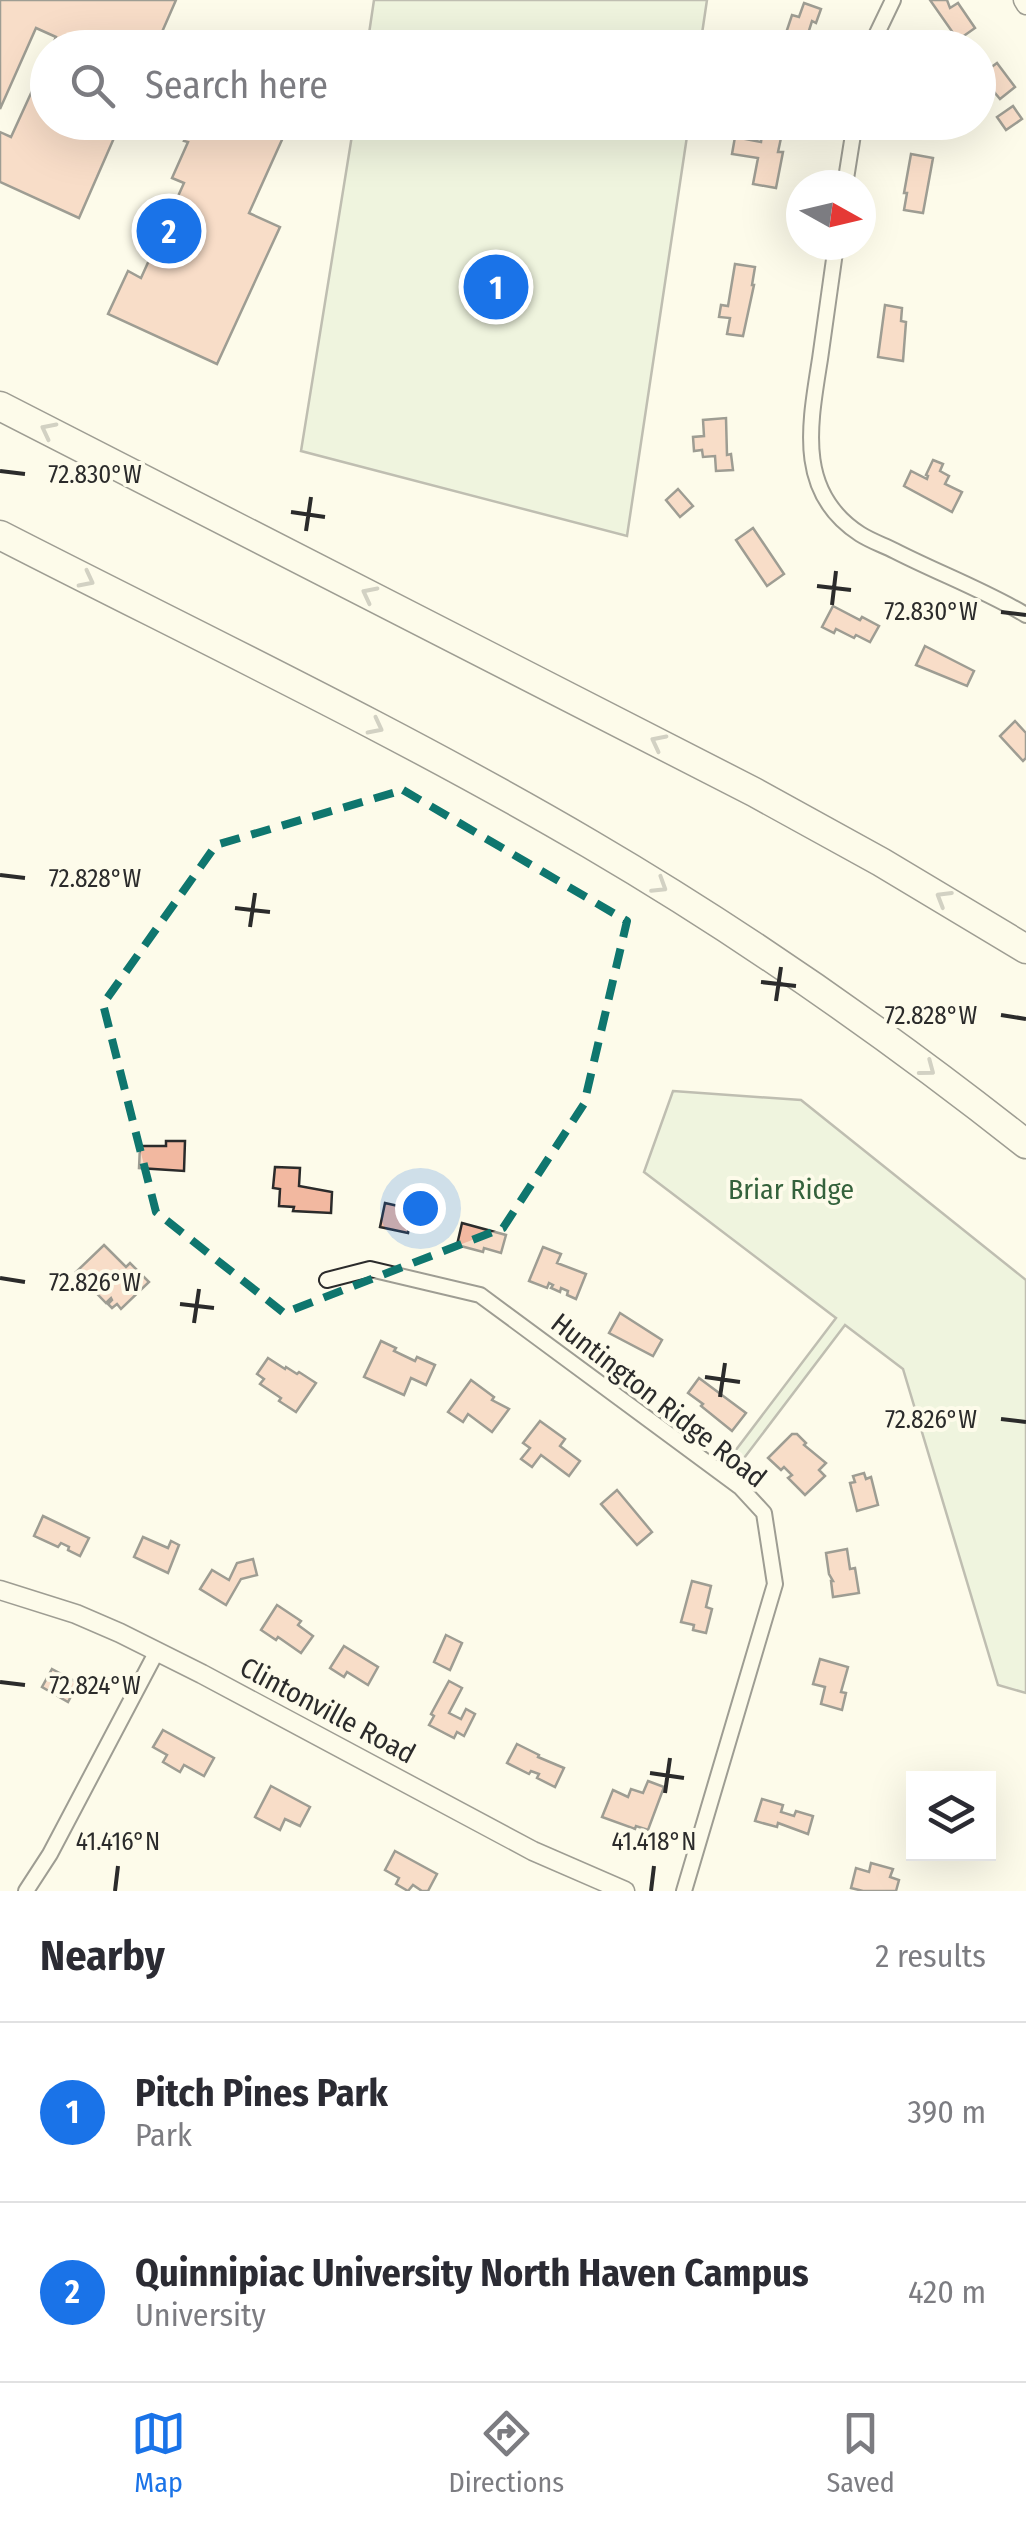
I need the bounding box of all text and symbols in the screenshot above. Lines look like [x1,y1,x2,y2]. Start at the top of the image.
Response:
search box [30,30,996,140]
icon: search [65,58,120,113]
text: Search here [145,62,328,108]
north arrow [786,170,876,260]
pin: 2 [136,194,202,268]
pin: 1 [464,250,528,324]
one-way arrow [40,422,58,442]
text: 72.830°W [48,460,142,490]
one-way arrow [76,568,94,587]
one-way arrow [361,587,379,606]
text: 72.830°W [884,597,978,627]
one-way arrow [366,715,384,734]
one-way arrow [650,734,668,754]
text: 72.828°W [49,864,142,894]
one-way arrow [649,874,667,893]
one-way arrow [936,891,954,910]
text: 72.828°W [885,1001,978,1031]
one-way arrow [917,1057,935,1075]
park label: Briar Ridge [728,1173,854,1206]
your location [395,1183,446,1234]
text: 72.826°W [49,1268,141,1298]
street label: Huntington Ridge Road [545,1306,773,1495]
text: 72.826°W [885,1405,977,1435]
street label: Clintonville Road [234,1650,421,1771]
text: 72.824°W [49,1671,141,1701]
map controls [906,1771,996,1861]
button: layers [906,1771,996,1861]
text: 41.416°N [76,1827,160,1857]
text: 41.418°N [612,1827,696,1857]
text: Nearby [40,1931,165,1981]
text: 2 results [875,1937,986,1975]
text: Pitch Pines Park [135,2070,388,2116]
text: 1 [66,2093,79,2131]
text: 390 m [908,2093,986,2131]
text: Park [135,2116,192,2154]
text: Quinnipiac University North Haven Campus [135,2250,809,2296]
text: 2 [65,2273,80,2311]
text: 420 m [908,2273,986,2311]
text: University [135,2296,266,2334]
tab: Map [131,2406,186,2499]
tab: Directions [448,2406,564,2499]
tab: Saved [826,2406,895,2499]

